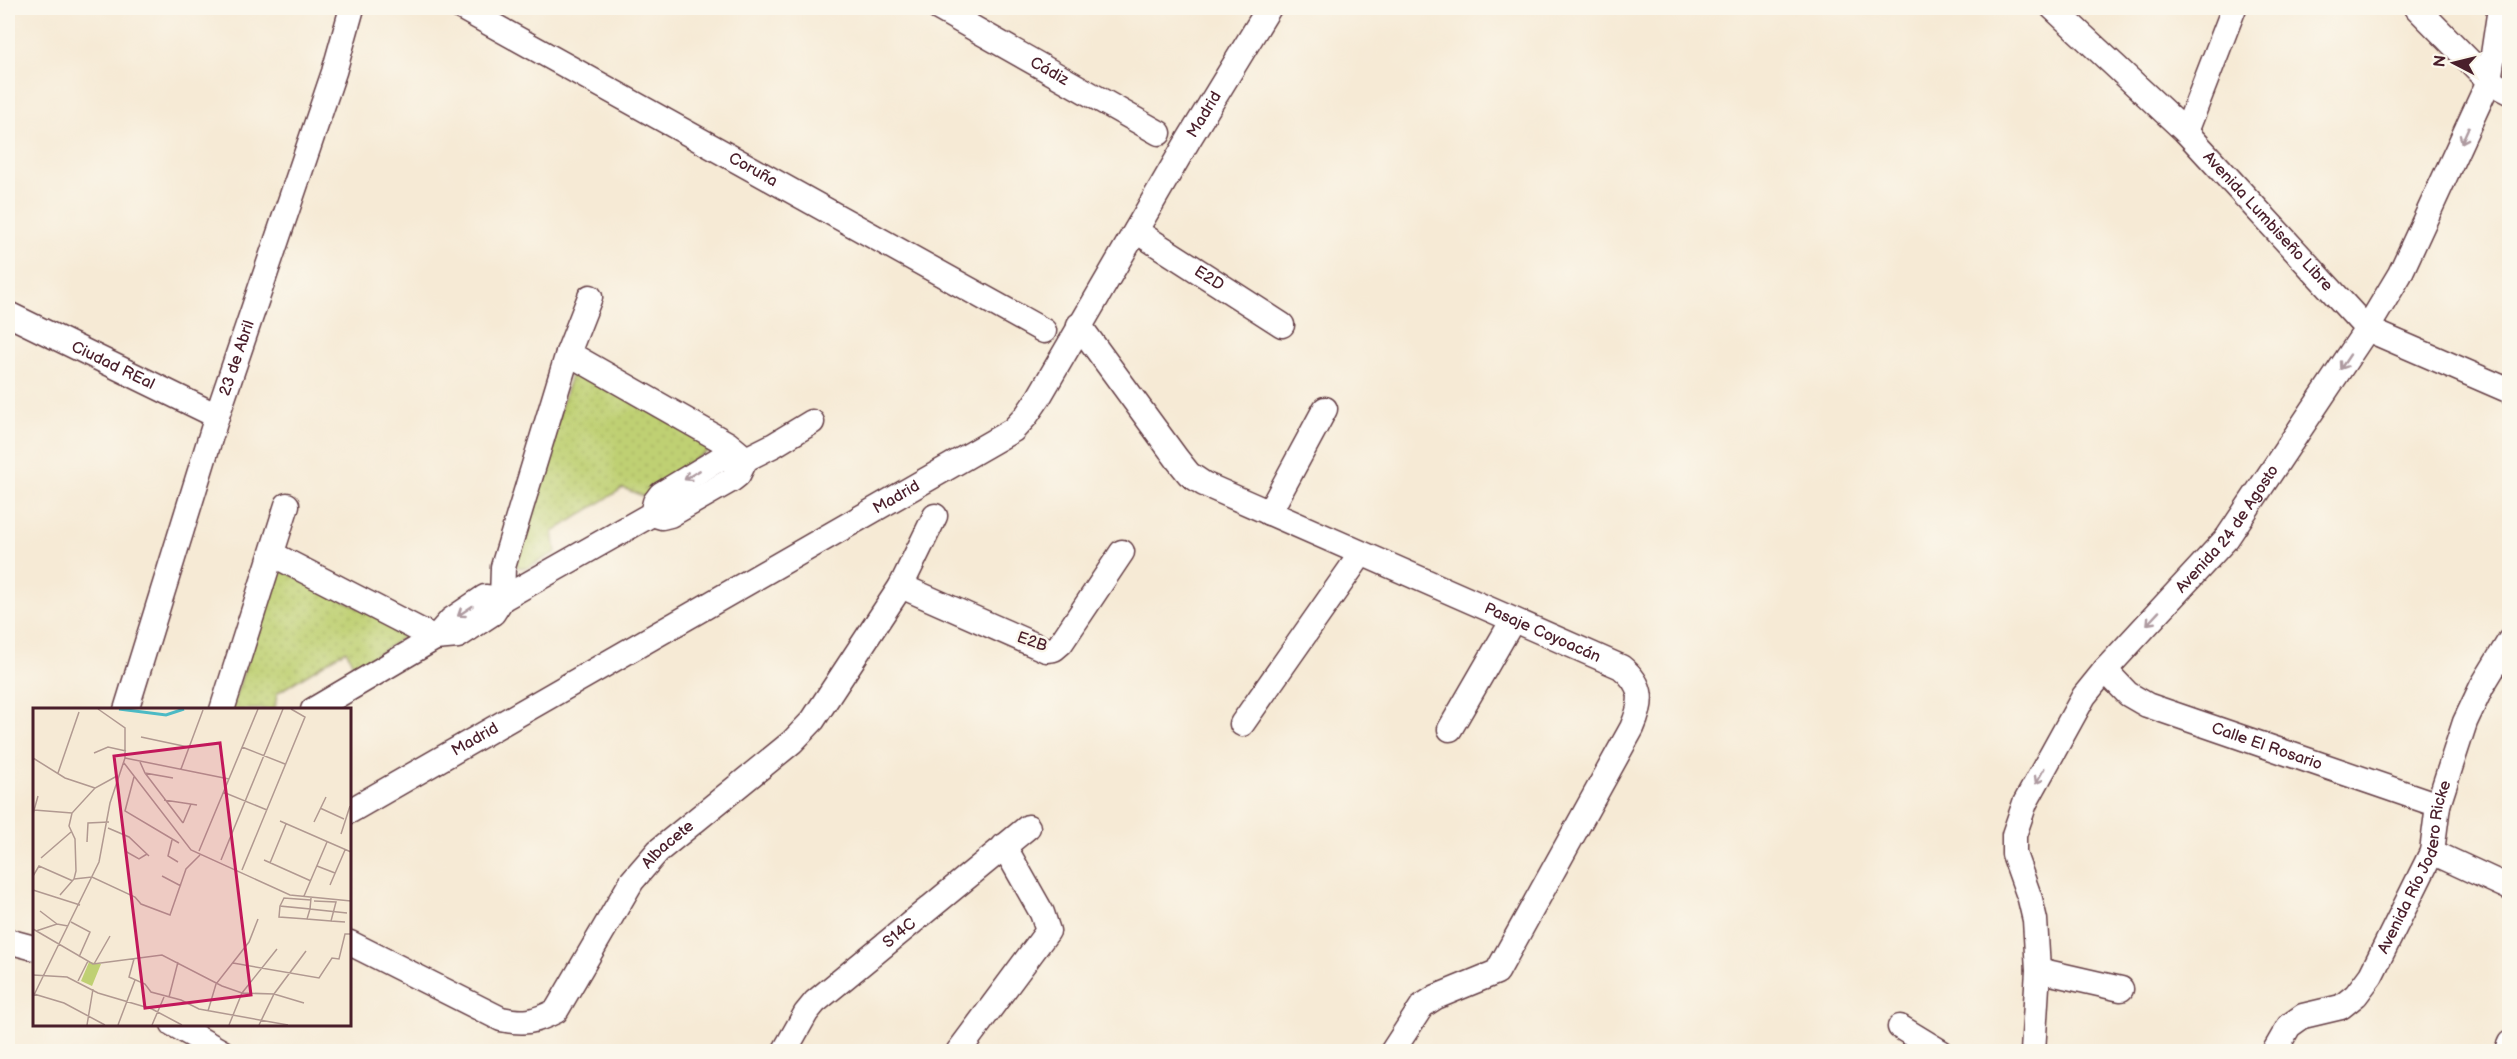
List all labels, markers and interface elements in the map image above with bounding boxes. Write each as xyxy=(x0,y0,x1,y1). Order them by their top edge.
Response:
north arrow xyxy=(2424,33,2484,93)
street label: Cádiz xyxy=(1027,53,1072,90)
text: N xyxy=(2430,54,2451,68)
street label: Madrid xyxy=(1183,88,1225,141)
one-way arrow xyxy=(2459,125,2471,143)
street label: Avenida Lumbiseño Libre xyxy=(2199,147,2337,295)
street label: Coruña xyxy=(725,148,781,191)
street label: E2D xyxy=(1191,262,1228,295)
street label: 23 de Abril xyxy=(215,318,258,398)
street label: Ciudad REal xyxy=(68,337,158,394)
one-way arrow xyxy=(2338,353,2350,370)
street label: Avenida 24 de Agosto xyxy=(2172,461,2283,597)
one-way arrow xyxy=(684,469,701,481)
street label: Madrid xyxy=(869,476,923,518)
street label: Pasaje Coyoacán xyxy=(1482,599,1604,666)
one-way arrow xyxy=(457,605,474,617)
one-way arrow xyxy=(2146,611,2160,626)
street label: E2B xyxy=(1014,628,1050,656)
inset map xyxy=(33,708,351,1026)
street label: Madrid xyxy=(448,718,502,760)
street label: Calle El Rosario xyxy=(2209,718,2325,774)
one-way arrow xyxy=(2033,767,2045,784)
street label: Avenida Río Jodero Ricke xyxy=(2374,778,2455,957)
street label: Albacete xyxy=(638,816,698,872)
street label: S14C xyxy=(879,914,920,952)

